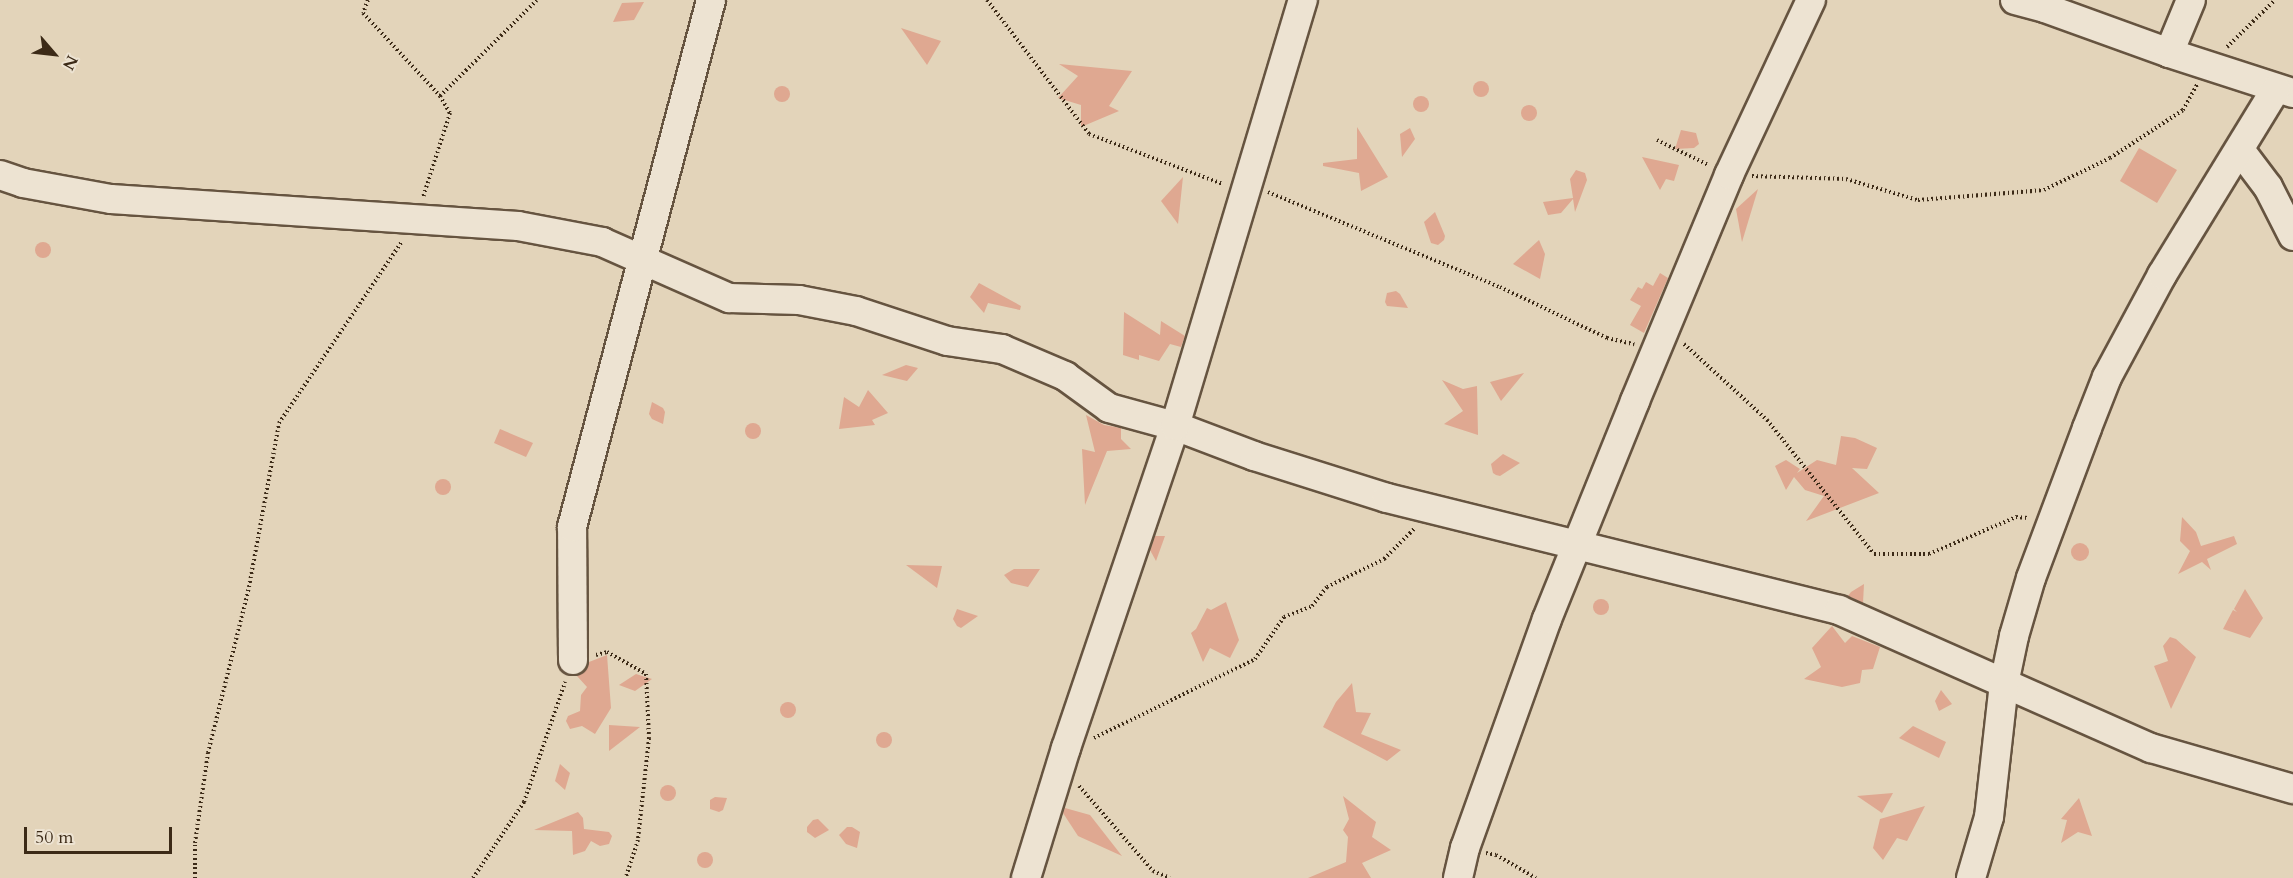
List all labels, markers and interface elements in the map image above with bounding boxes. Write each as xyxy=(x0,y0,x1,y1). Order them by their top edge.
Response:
north arrow xyxy=(24,24,84,84)
text: N xyxy=(57,51,83,74)
scale bar xyxy=(27,815,176,853)
text: 50 m xyxy=(35,825,74,850)

